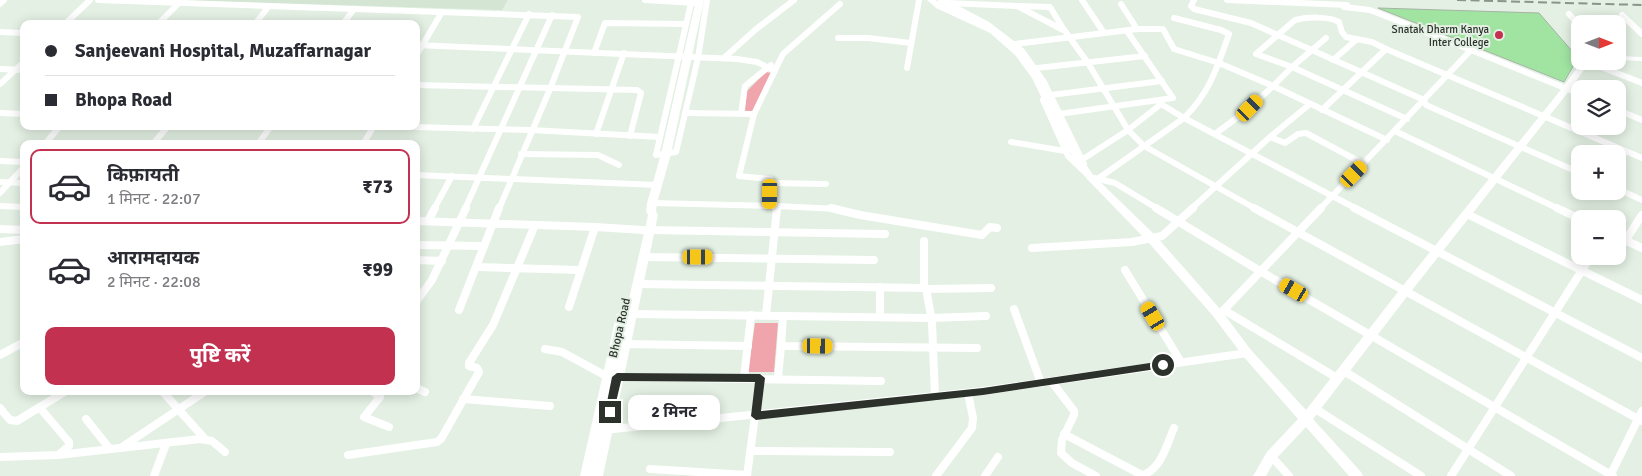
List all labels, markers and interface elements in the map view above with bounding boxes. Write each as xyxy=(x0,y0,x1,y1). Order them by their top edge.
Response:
north arrow xyxy=(1571,15,1626,70)
map controls xyxy=(1571,15,1626,265)
place label: Snatak Dharm Kanya Inter College xyxy=(1392,23,1489,49)
marker: Snatak Dharm Kanya Inter College xyxy=(1493,29,1505,41)
text: Sanjeevani Hospital, Muzaffarnagar xyxy=(75,39,371,63)
button: layers xyxy=(1571,80,1626,135)
text: Bhopa Road xyxy=(75,88,172,112)
car xyxy=(1234,92,1265,124)
button: + xyxy=(1571,145,1626,200)
car xyxy=(1338,158,1369,190)
text: किफ़ायती xyxy=(107,163,179,187)
icon: car xyxy=(47,164,92,209)
text: ₹73 xyxy=(362,175,393,199)
car xyxy=(762,179,777,209)
text: 1 मिनट · 22:07 xyxy=(107,189,201,209)
button: − xyxy=(1571,210,1626,265)
text: आरामदायक xyxy=(107,246,199,270)
icon: car xyxy=(47,247,92,292)
car xyxy=(683,250,713,265)
text: ₹99 xyxy=(362,258,393,282)
text: 2 मिनट · 22:08 xyxy=(107,272,201,292)
car xyxy=(1277,276,1310,304)
street label: Bhopa Road xyxy=(606,297,634,359)
car xyxy=(1138,299,1167,333)
button: पुष्टि करें xyxy=(45,327,395,385)
car xyxy=(802,338,833,354)
route start xyxy=(1152,354,1174,376)
callout: 2 मिनट xyxy=(628,394,720,430)
route end xyxy=(599,401,621,423)
text: 2 मिनट xyxy=(651,402,697,422)

